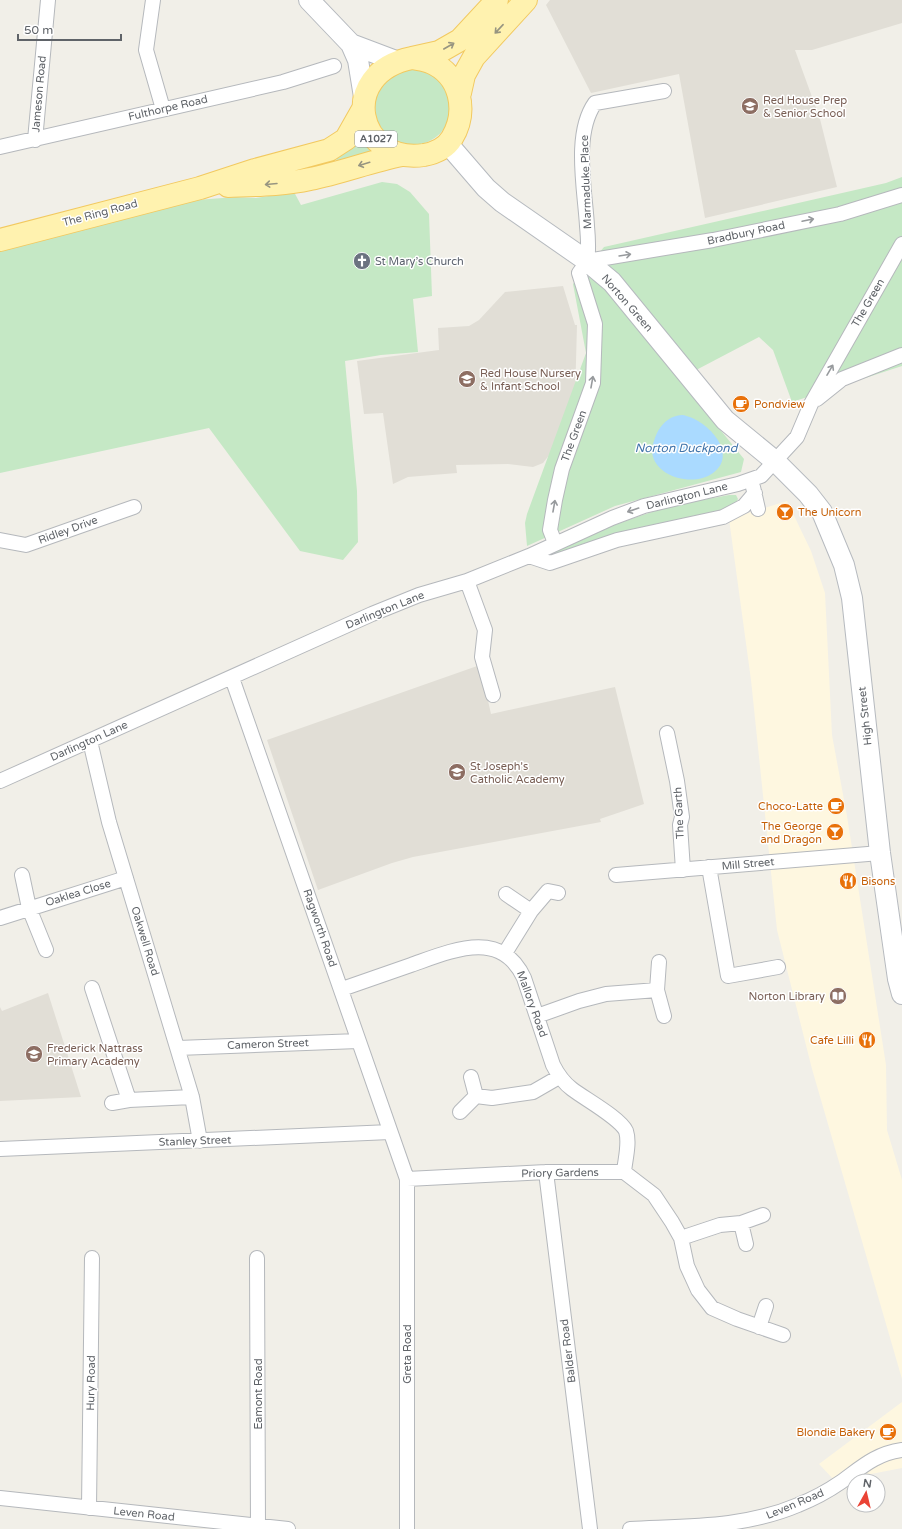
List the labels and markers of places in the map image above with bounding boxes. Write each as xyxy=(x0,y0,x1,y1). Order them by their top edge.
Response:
place label: Red House Prep & Senior School xyxy=(763,94,847,120)
school or university icon: Red House Prep & Senior School xyxy=(740,96,760,116)
church icon: St Mary’s Church xyxy=(352,251,372,271)
place label: St Mary’s Church xyxy=(375,255,464,268)
place label: Red House Nursery & Infant School xyxy=(480,367,581,393)
school or university icon: Red House Nursery & Infant School xyxy=(457,369,477,389)
cafe icon: Pondview xyxy=(731,394,751,414)
place label: Pondview xyxy=(754,398,805,411)
bar icon: The Unicorn xyxy=(775,502,795,522)
place label: The Unicorn xyxy=(798,506,861,519)
place label: St Joseph's Catholic Academy xyxy=(470,760,565,786)
school or university icon: St Joseph's Catholic Academy xyxy=(447,762,467,782)
cafe icon: Choco-Latte xyxy=(826,796,846,816)
place label: Choco-Latte xyxy=(758,800,823,813)
place label: The George and Dragon xyxy=(760,820,822,846)
bar icon: The George and Dragon xyxy=(825,822,845,842)
restaurant icon: Bisons xyxy=(838,871,858,891)
place label: Bisons xyxy=(861,875,895,888)
library icon: Norton Library xyxy=(828,986,848,1006)
place label: Norton Library xyxy=(749,990,825,1003)
restaurant icon: Cafe Lilli xyxy=(857,1030,877,1050)
place label: Cafe Lilli xyxy=(810,1034,854,1047)
place label: Frederick Nattrass Primary Academy xyxy=(47,1042,143,1068)
school or university icon: Frederick Nattrass Primary Academy xyxy=(24,1044,44,1064)
cafe icon: Blondie Bakery xyxy=(878,1422,898,1442)
place label: Blondie Bakery xyxy=(797,1426,875,1439)

